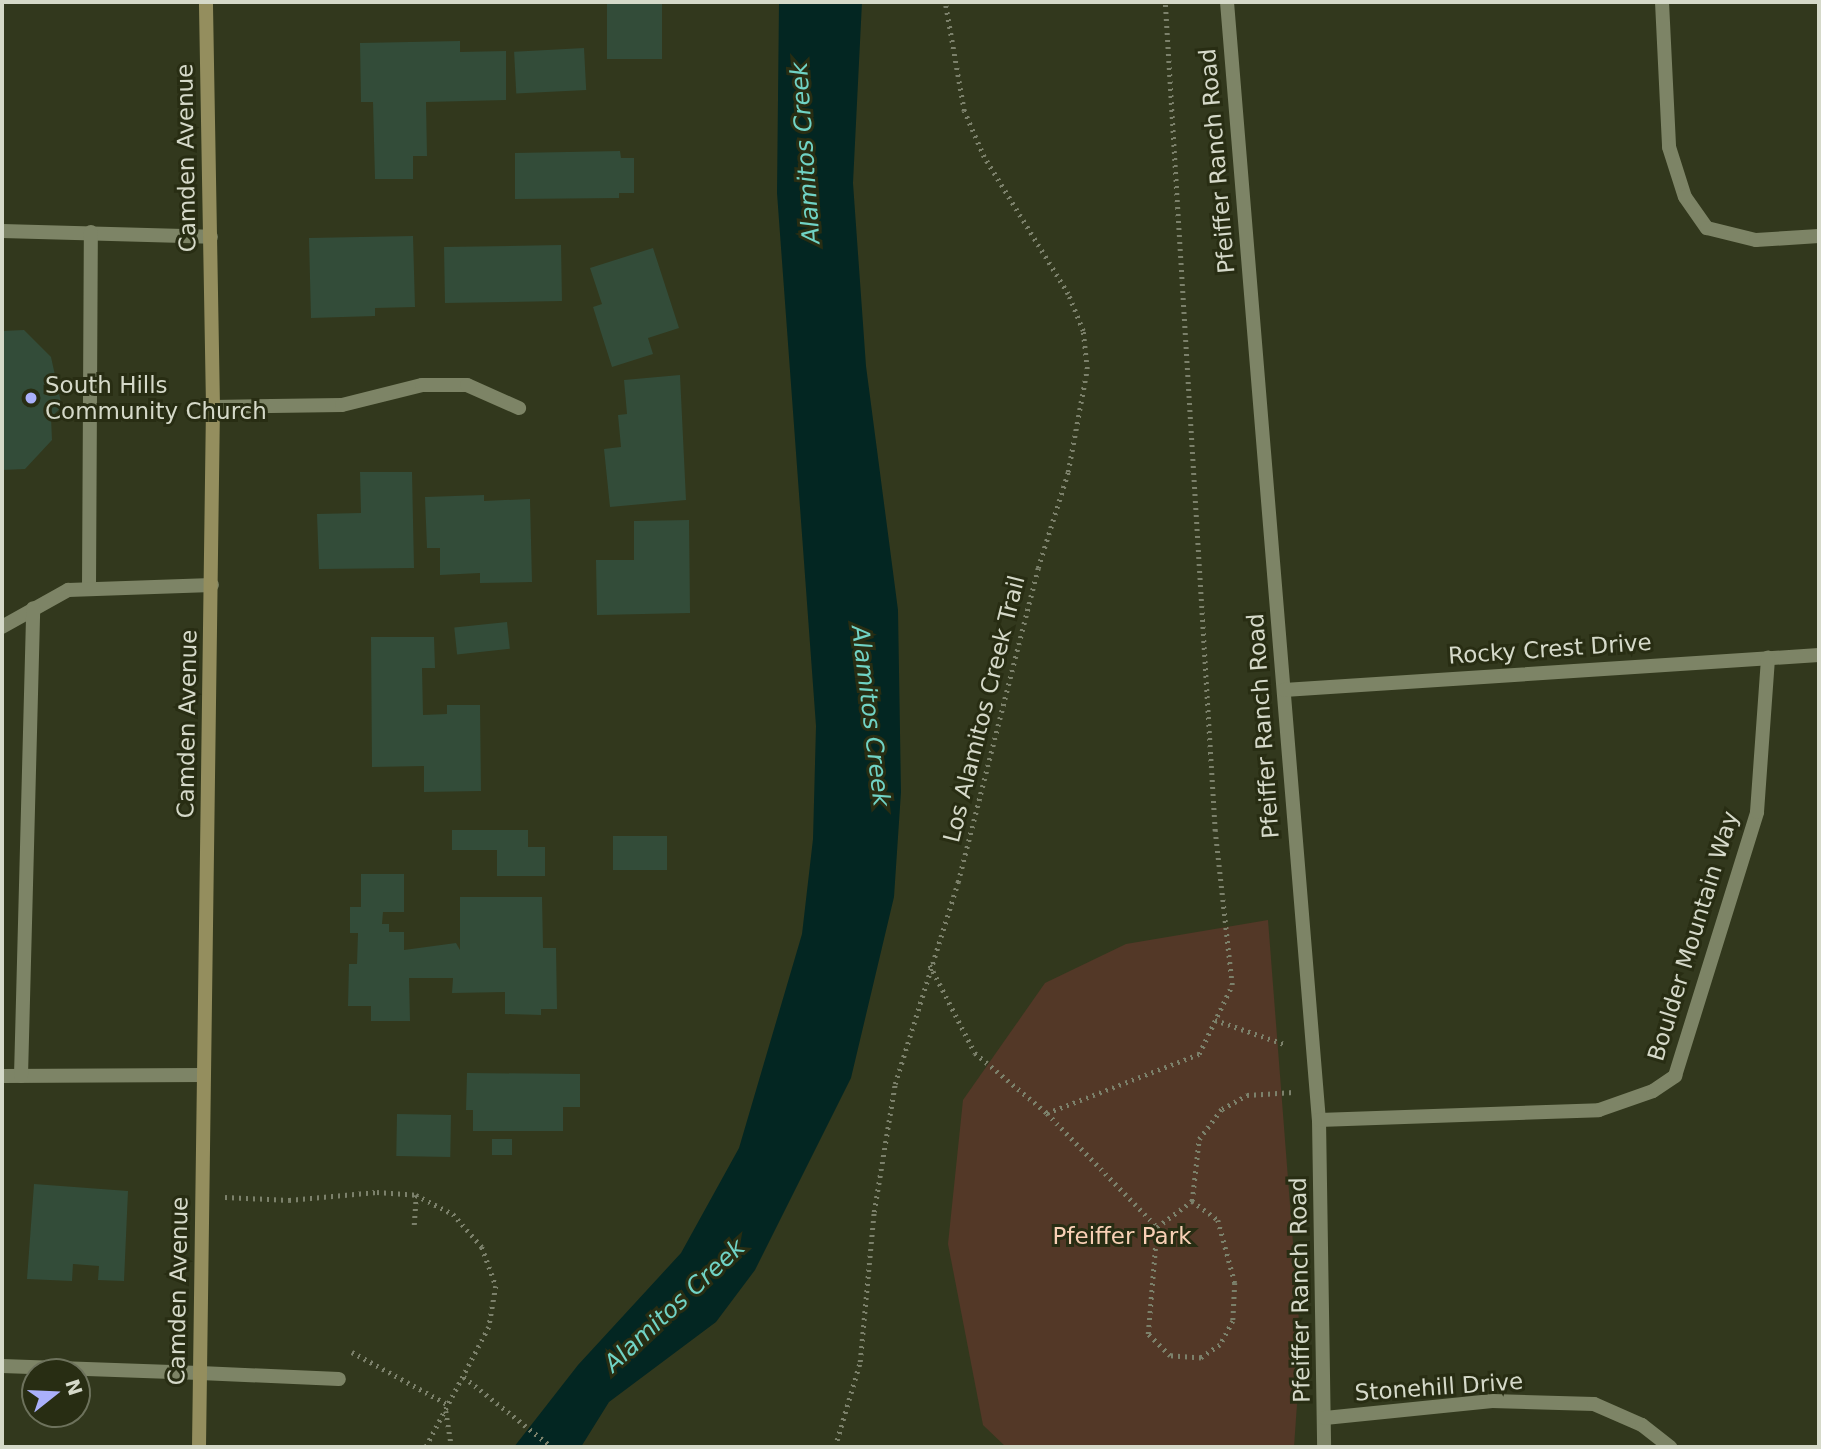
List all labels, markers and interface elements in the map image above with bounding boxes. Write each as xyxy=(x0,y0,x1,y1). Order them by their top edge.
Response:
street label: Pfeiffer Ranch Road xyxy=(1193,47,1241,275)
water label: Alamitos Creek xyxy=(785,61,827,245)
street label: Camden Avenue xyxy=(171,63,201,253)
place label: South Hills Community Church xyxy=(45,371,267,425)
marker: South Hills Community Church xyxy=(23,390,39,406)
street label: Los Alamitos Creek Trail xyxy=(937,573,1031,845)
street label: Pfeiffer Ranch Road xyxy=(1241,612,1285,840)
water label: Alamitos Creek xyxy=(845,624,895,808)
street label: Rocky Crest Drive xyxy=(1447,628,1653,670)
street label: Camden Avenue xyxy=(172,629,202,819)
street label: Boulder Mountain Way xyxy=(1642,808,1744,1064)
street label: Pfeiffer Ranch Road xyxy=(1284,1177,1316,1403)
street label: Camden Avenue xyxy=(163,1196,193,1386)
park label: Pfeiffer Park xyxy=(1053,1222,1191,1250)
water label: Alamitos Creek xyxy=(599,1233,751,1379)
north arrow xyxy=(21,1358,91,1428)
street label: Stonehill Drive xyxy=(1354,1367,1524,1407)
text: N xyxy=(61,1376,87,1398)

